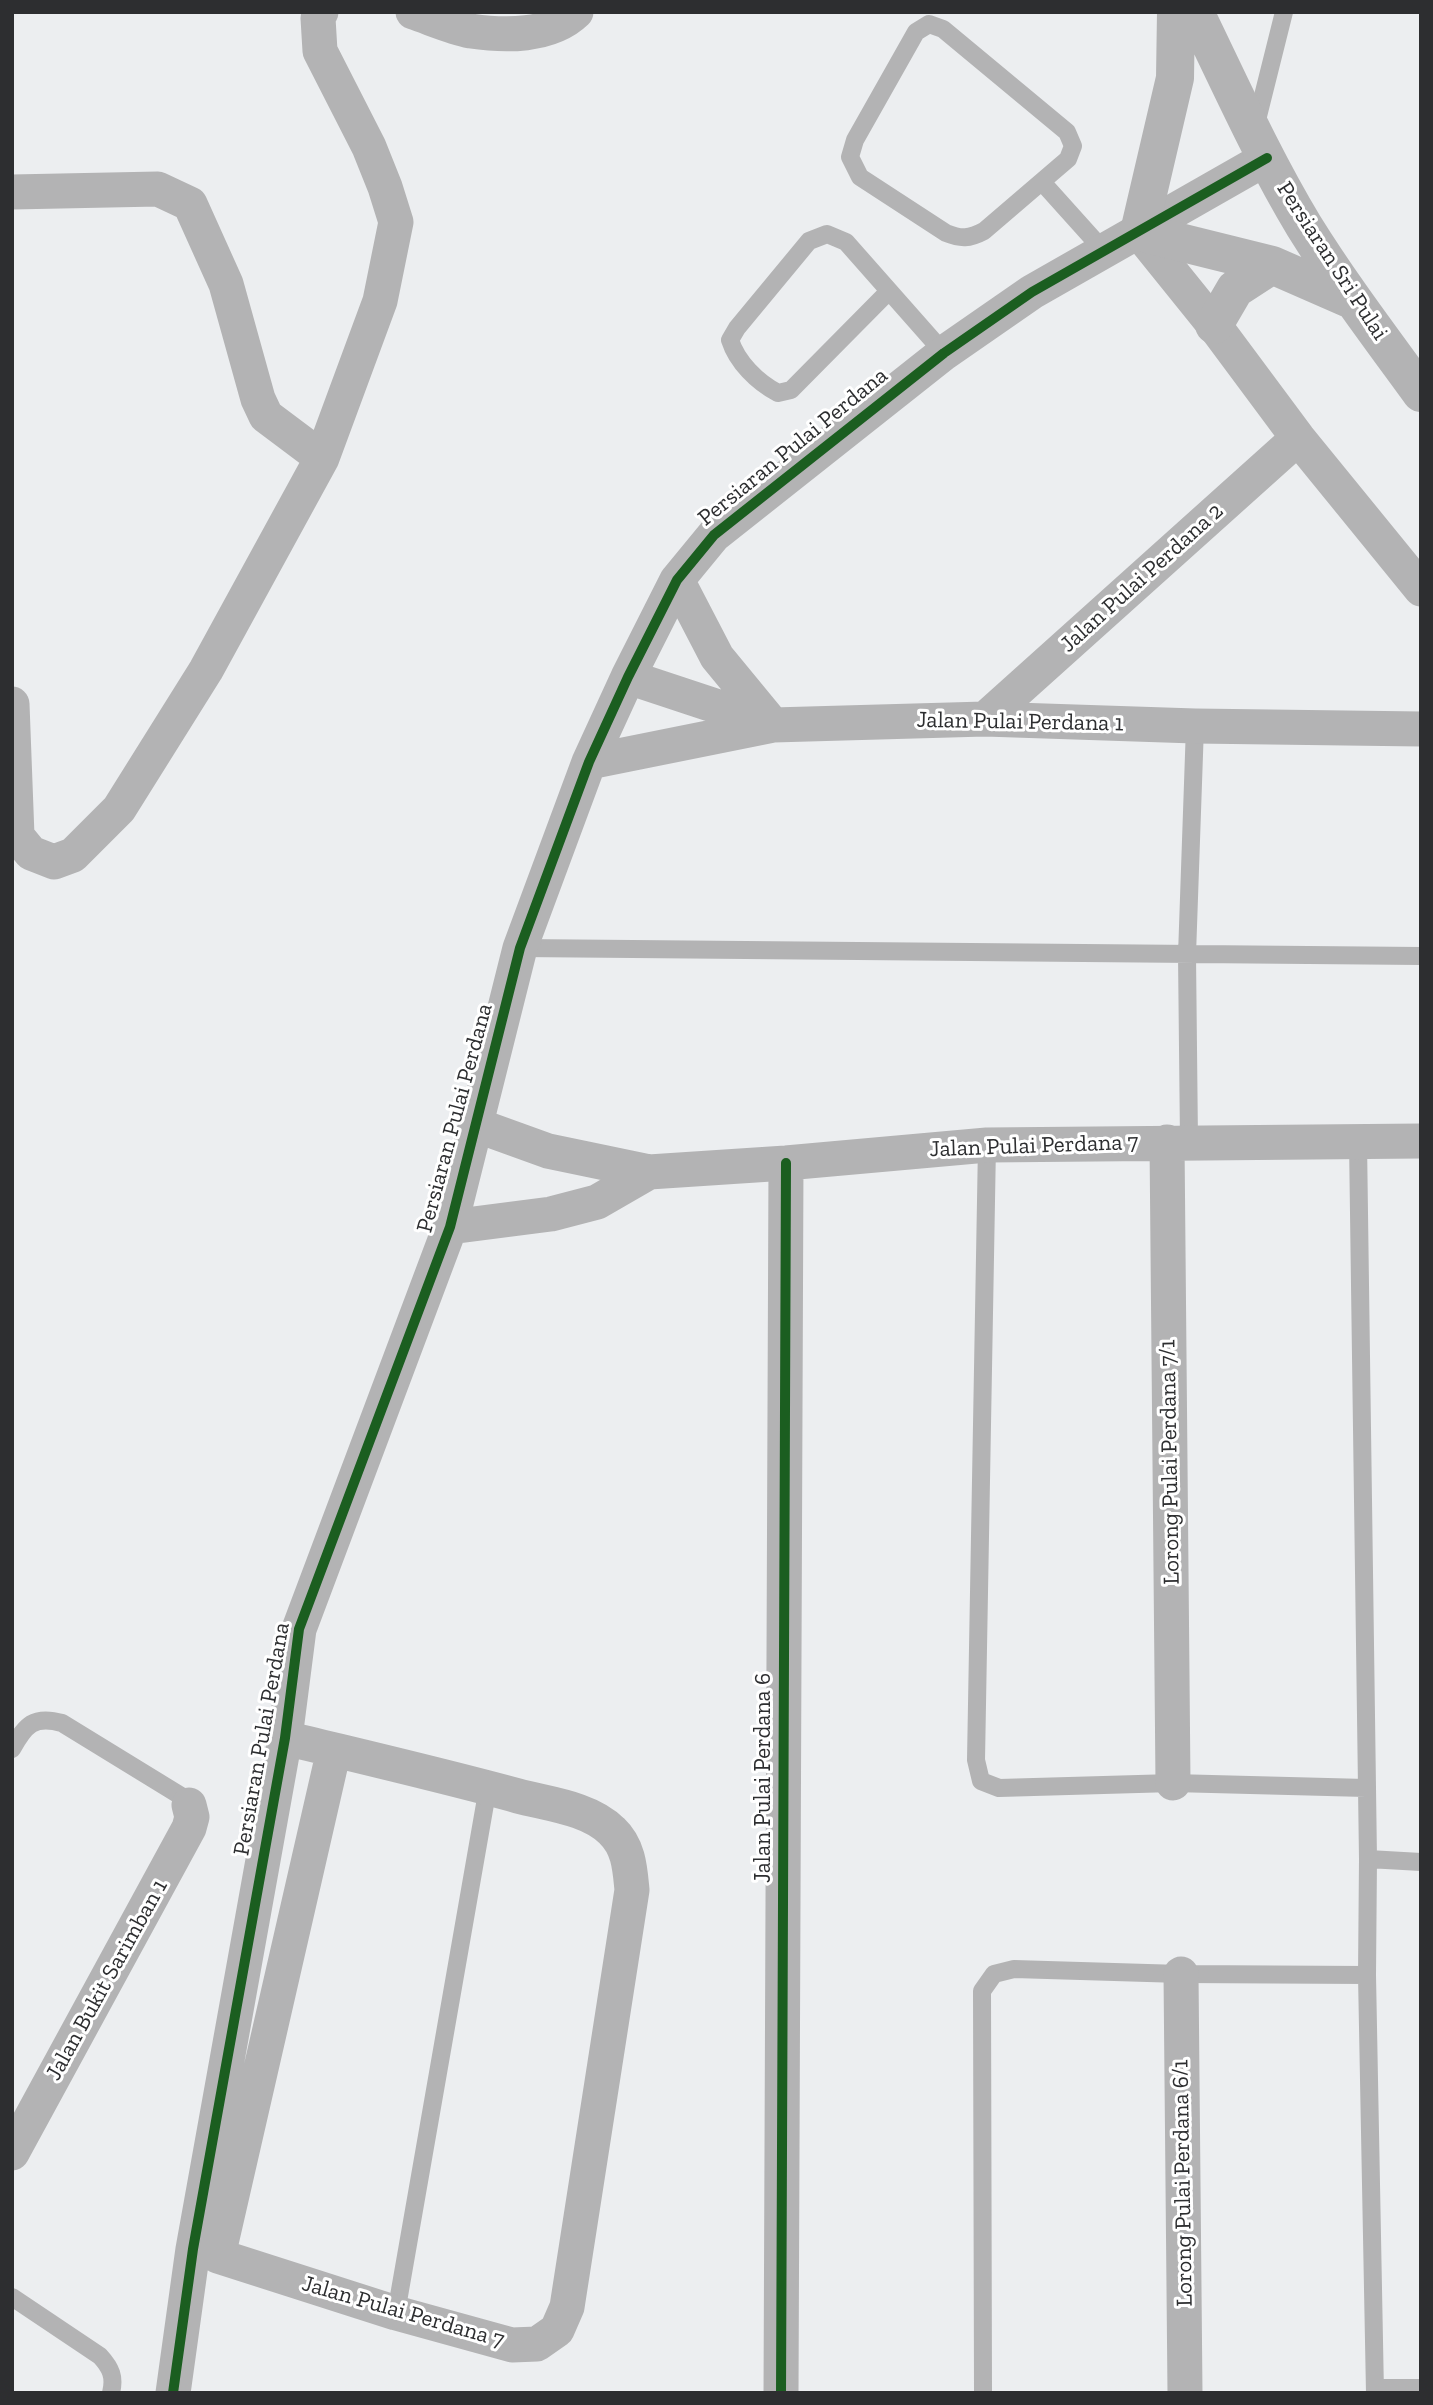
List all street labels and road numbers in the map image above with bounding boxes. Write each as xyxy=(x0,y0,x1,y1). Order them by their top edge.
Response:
street label: Persiaran Sri Pulai xyxy=(1271,177,1393,345)
street label: Persiaran Pulai Perdana xyxy=(693,362,893,532)
street label: Jalan Pulai Perdana 2 xyxy=(1055,498,1229,658)
street label: Jalan Pulai Perdana 1 xyxy=(916,706,1124,738)
street label: Persiaran Pulai Perdana xyxy=(411,1000,499,1236)
street label: Jalan Pulai Perdana 7 xyxy=(929,1129,1139,1163)
street label: Lorong Pulai Perdana 7/1 xyxy=(1154,1339,1186,1585)
street label: Persiaran Pulai Perdana xyxy=(228,1620,296,1858)
street label: Jalan Pulai Perdana 6 xyxy=(749,1673,777,1883)
street label: Jalan Bukit Sarimban 1 xyxy=(40,1875,174,2085)
street label: Lorong Pulai Perdana 6/1 xyxy=(1167,2059,1199,2307)
street label: Jalan Pulai Perdana 7 xyxy=(299,2270,507,2354)

